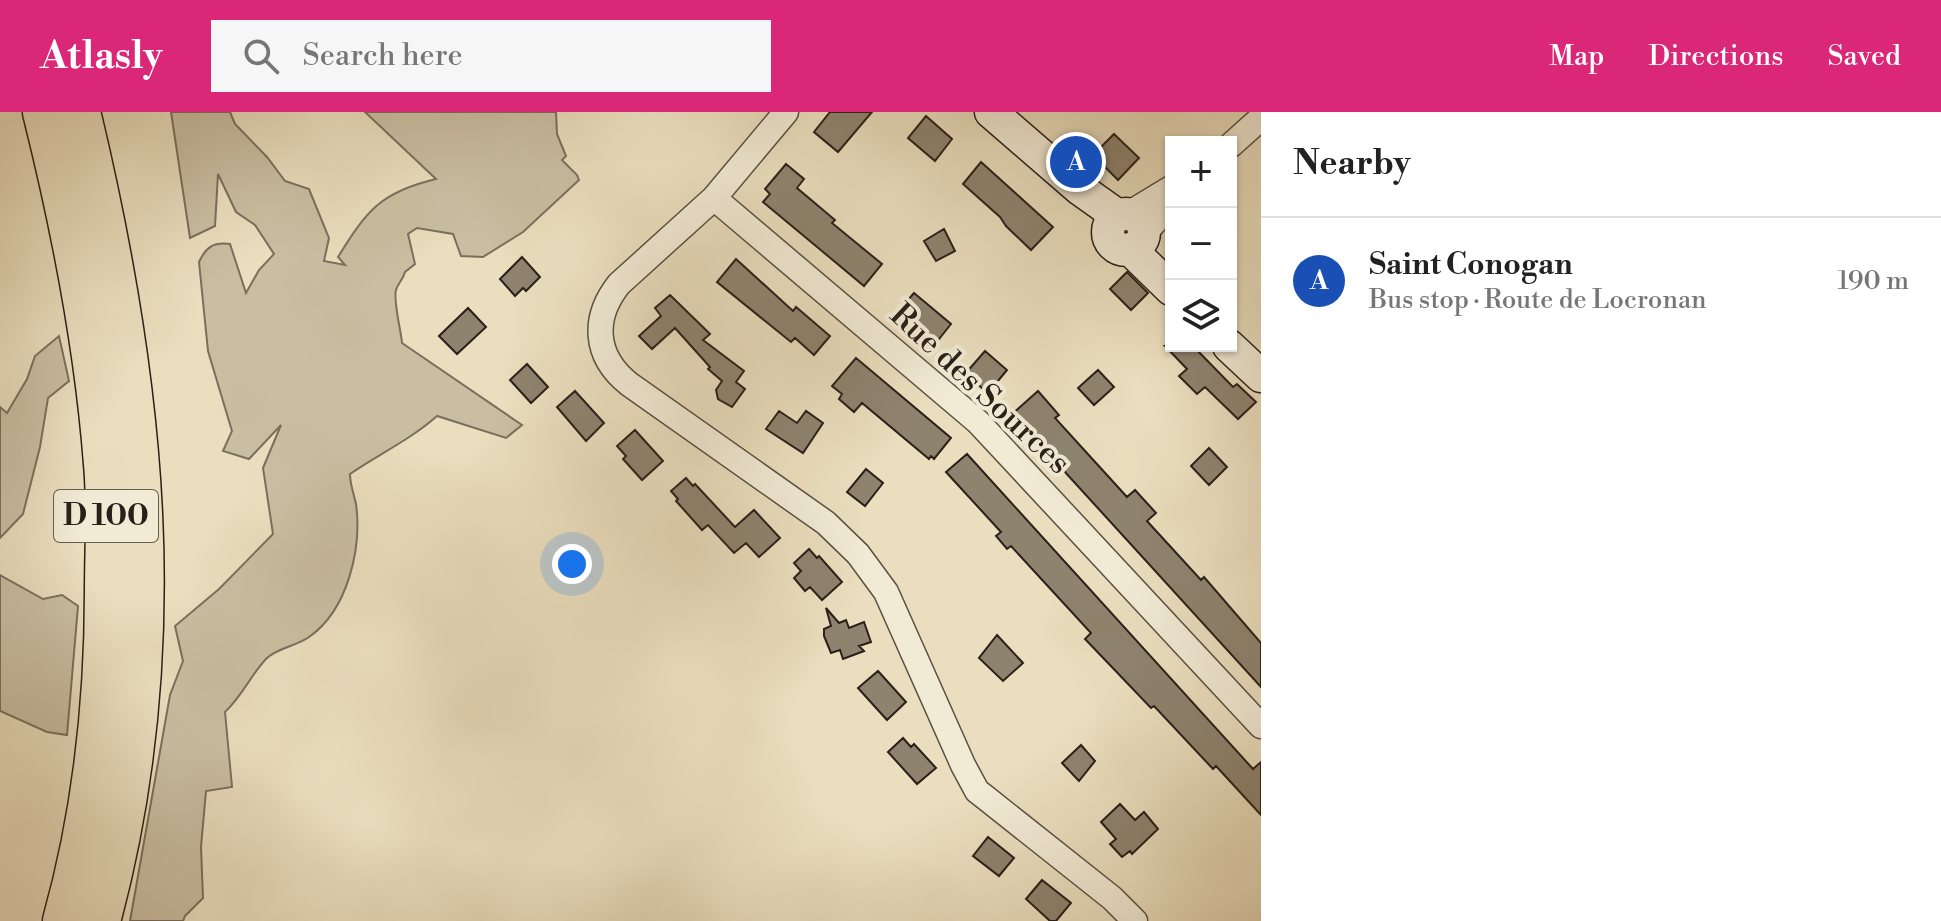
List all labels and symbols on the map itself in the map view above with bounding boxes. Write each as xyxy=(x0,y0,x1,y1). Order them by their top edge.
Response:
pin: A xyxy=(1050,132,1102,192)
street label: Rue des Sources xyxy=(881,295,1079,483)
road number: D 100 xyxy=(54,490,158,542)
your location xyxy=(552,544,592,584)

